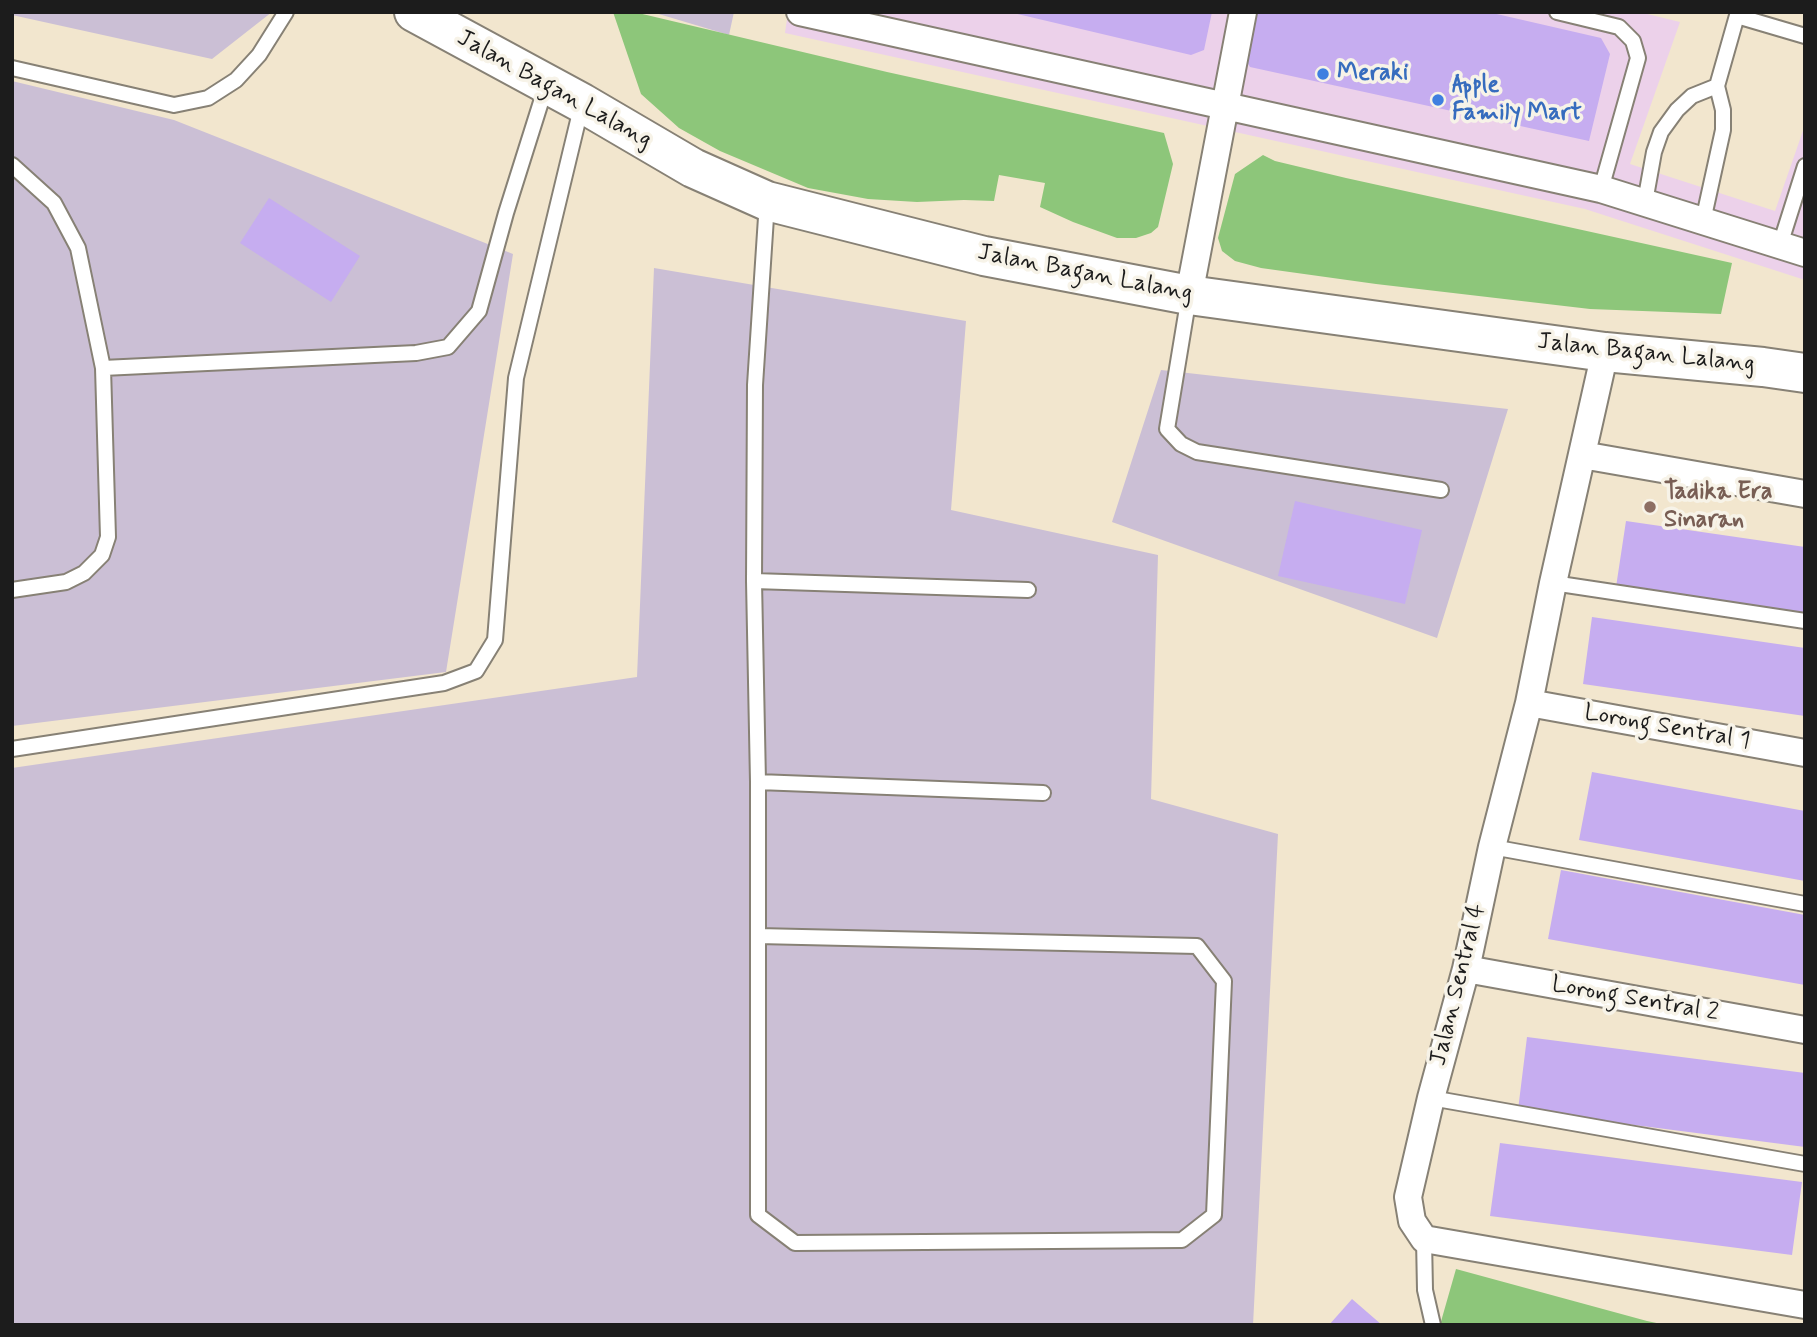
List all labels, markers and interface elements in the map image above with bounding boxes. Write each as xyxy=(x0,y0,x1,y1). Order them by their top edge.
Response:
street label: Jalan Bagan Lalang xyxy=(451,24,657,156)
place label: Meraki xyxy=(1337,60,1408,88)
marker: Meraki xyxy=(1315,66,1331,82)
place label: Apple Family Mart xyxy=(1452,72,1582,128)
marker: Apple Family Mart xyxy=(1430,92,1446,108)
street label: Jalan Bagan Lalang xyxy=(975,239,1195,309)
street label: Jalan Bagan Lalang xyxy=(1536,328,1756,380)
place label: Tadika Era Sinaran xyxy=(1664,479,1772,535)
marker: Tadika Era Sinaran xyxy=(1642,499,1658,515)
street label: Lorong Sentral 1 xyxy=(1582,699,1752,757)
street label: Jalan Sentral 4 xyxy=(1425,901,1493,1069)
street label: Lorong Sentral 2 xyxy=(1549,971,1721,1029)

